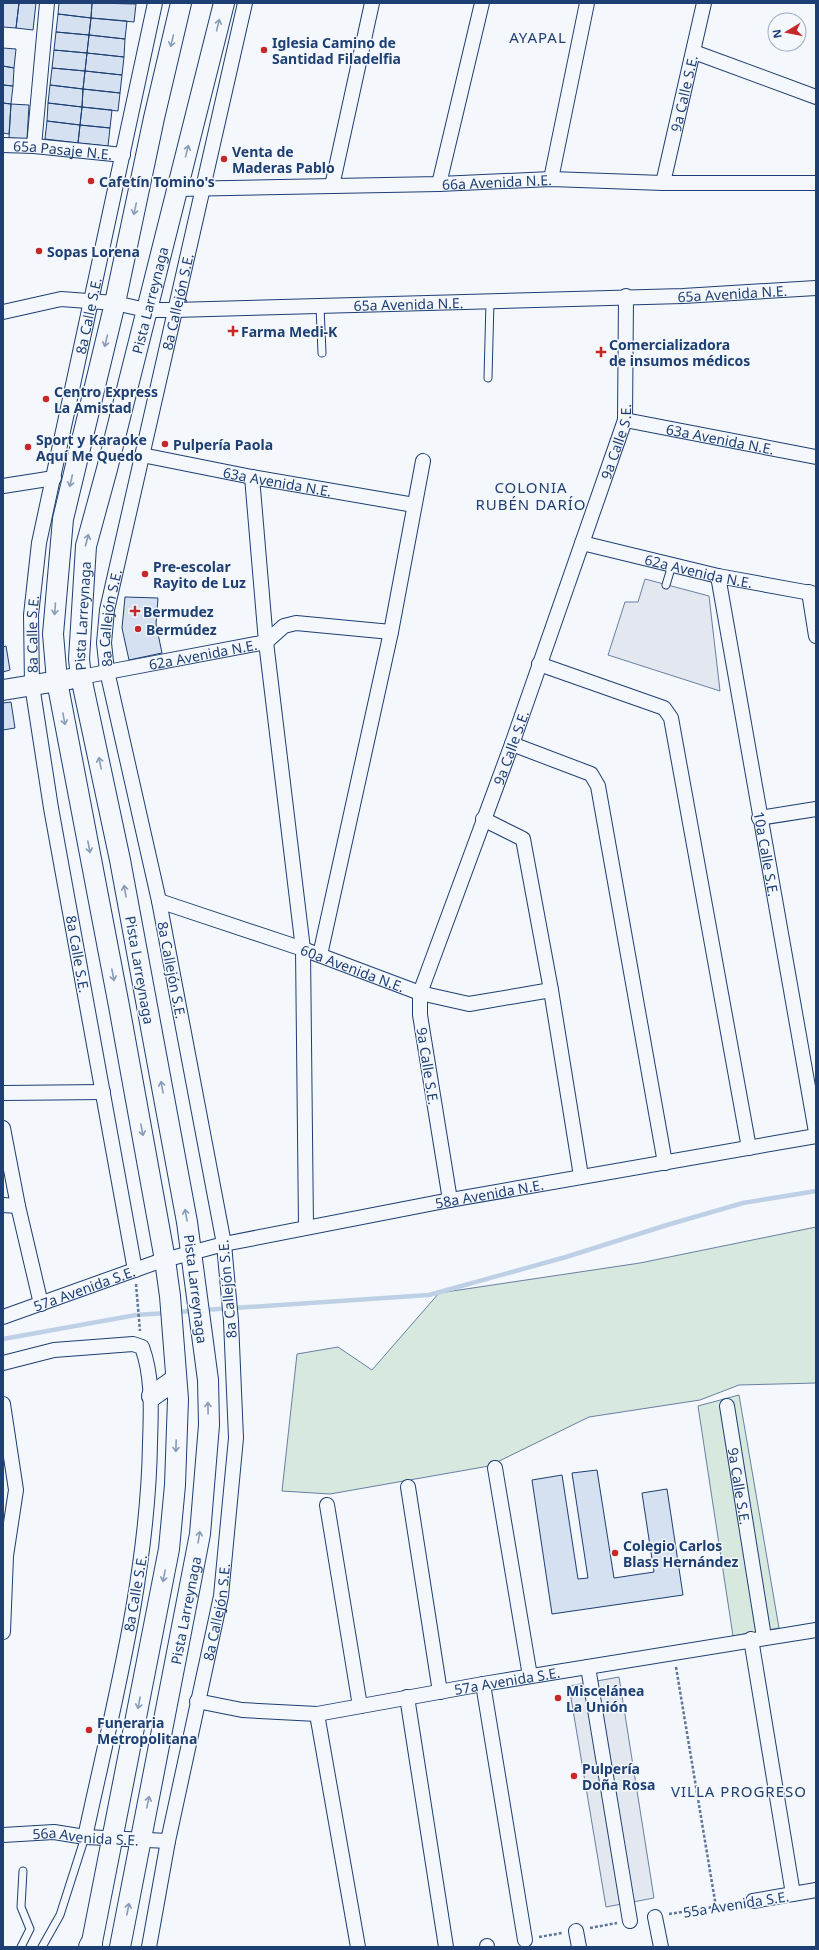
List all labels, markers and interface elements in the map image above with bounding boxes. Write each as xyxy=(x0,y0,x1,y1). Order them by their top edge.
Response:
north arrow xyxy=(767,12,807,52)
one-way arrow xyxy=(215,19,223,32)
district label: AYAPAL xyxy=(509,27,567,47)
text: N xyxy=(768,28,785,40)
place label: Iglesia Camino de Santidad Filadelfia xyxy=(272,33,401,68)
one-way arrow xyxy=(168,34,176,47)
marker: Iglesia Camino de Santidad Filadelfia xyxy=(259,45,269,55)
street label: 9a Calle S.E. xyxy=(666,53,701,133)
street label: 65a Pasaje N.E. xyxy=(13,136,113,163)
place label: Venta de Maderas Pablo xyxy=(232,142,335,177)
one-way arrow xyxy=(184,145,192,158)
marker: Venta de Maderas Pablo xyxy=(219,154,229,164)
street label: 66a Avenida N.E. xyxy=(442,169,552,193)
place label: Cafetín Tomino's xyxy=(99,172,215,191)
marker: Cafetín Tomino's xyxy=(86,176,96,186)
one-way arrow xyxy=(130,202,138,215)
place label: Sopas Lorena xyxy=(47,242,140,261)
street label: Pista Larreynaga xyxy=(127,245,172,356)
marker: Sopas Lorena xyxy=(34,246,44,256)
street label: 8a Callejón S.E. xyxy=(157,251,197,352)
street label: 8a Calle S.E. xyxy=(70,276,105,356)
street label: 65a Avenida N.E. xyxy=(677,280,788,306)
street label: 65a Avenida N.E. xyxy=(353,293,464,315)
place label: Farma Medi-K xyxy=(241,322,338,341)
marker: Farma Medi-K xyxy=(228,326,238,336)
one-way arrow xyxy=(101,334,109,347)
place label: Comercializadora de insumos médicos xyxy=(609,335,750,370)
marker: Comercializadora de insumos médicos xyxy=(596,347,606,357)
place label: Centro Express La Amistad xyxy=(54,382,158,417)
marker: Centro Express La Amistad xyxy=(41,394,51,404)
street label: 9a Calle S.E. xyxy=(596,404,635,482)
street label: 63a Avenida N.E. xyxy=(664,419,776,458)
place label: Sport y Karaoke Aquí Me Quedo xyxy=(36,430,147,465)
place label: Pulpería Paola xyxy=(173,435,273,454)
marker: Pulpería Paola xyxy=(160,439,170,449)
marker: Sport y Karaoke Aquí Me Quedo xyxy=(23,442,33,452)
street label: 63a Avenida N.E. xyxy=(222,462,333,500)
one-way arrow xyxy=(67,474,75,487)
district label: COLONIA RUBÉN DARÍO xyxy=(475,477,587,514)
one-way arrow xyxy=(84,534,91,547)
street label: 62a Avenida N.E. xyxy=(643,549,754,592)
place label: Pre-escolar Rayito de Luz xyxy=(153,557,246,592)
street label: Pista Larreynaga xyxy=(70,561,95,672)
street label: 8a Callejón S.E. xyxy=(94,567,126,668)
marker: Pre-escolar Rayito de Luz xyxy=(140,569,150,579)
street label: 8a Calle S.E. xyxy=(21,594,43,673)
one-way arrow xyxy=(52,602,59,615)
place label: Bermudez xyxy=(143,602,214,621)
marker: Bermudez xyxy=(130,606,140,616)
place label: Bermúdez xyxy=(146,620,217,639)
marker: Bermúdez xyxy=(133,624,143,634)
street label: 62a Avenida N.E. xyxy=(147,634,259,673)
street label: 9a Calle S.E. xyxy=(488,708,533,788)
one-way arrow xyxy=(61,712,69,725)
one-way arrow xyxy=(95,757,103,770)
street label: 10a Calle S.E. xyxy=(750,810,784,898)
one-way arrow xyxy=(85,840,93,853)
one-way arrow xyxy=(121,884,129,897)
street label: 8a Calle S.E. xyxy=(62,914,94,994)
street label: Pista Larreynaga xyxy=(121,914,159,1026)
street label: 8a Callejón S.E. xyxy=(153,920,191,1020)
street label: 60a Avenida N.E. xyxy=(298,939,408,996)
one-way arrow xyxy=(110,968,118,981)
street label: 9a Calle S.E. xyxy=(413,1026,443,1106)
one-way arrow xyxy=(158,1081,166,1094)
one-way arrow xyxy=(139,1123,147,1136)
street label: 58a Avenida N.E. xyxy=(433,1174,545,1212)
one-way arrow xyxy=(182,1209,190,1222)
street label: Pista Larreynaga xyxy=(180,1233,212,1345)
street label: 8a Callejón S.E. xyxy=(213,1239,241,1339)
street label: 57a Avenida S.E. xyxy=(30,1261,138,1315)
one-way arrow xyxy=(205,1402,212,1415)
one-way arrow xyxy=(172,1439,180,1452)
street label: 9a Calle S.E. xyxy=(724,1446,755,1526)
one-way arrow xyxy=(195,1531,203,1544)
place label: Colegio Carlos Blass Hernández xyxy=(623,1536,739,1571)
marker: Colegio Carlos Blass Hernández xyxy=(610,1548,620,1558)
street label: 8a Calle S.E. xyxy=(119,1553,151,1633)
street label: Pista Larreynaga xyxy=(165,1555,205,1666)
street label: 8a Callejón S.E. xyxy=(198,1562,234,1662)
one-way arrow xyxy=(159,1569,167,1582)
street label: 57a Avenida S.E. xyxy=(453,1662,561,1699)
place label: Miscelánea La Unión xyxy=(566,1681,644,1716)
marker: Miscelánea La Unión xyxy=(553,1693,563,1703)
one-way arrow xyxy=(134,1696,142,1709)
place label: Funeraria Metropolitana xyxy=(97,1713,197,1748)
marker: Funeraria Metropolitana xyxy=(84,1725,94,1735)
place label: Pulpería Doña Rosa xyxy=(582,1759,655,1794)
marker: Pulpería Doña Rosa xyxy=(569,1771,579,1781)
district label: VILLA PROGRESO xyxy=(671,1781,807,1801)
one-way arrow xyxy=(145,1796,153,1809)
street label: 56a Avenida S.E. xyxy=(32,1822,139,1849)
street label: 55a Avenida S.E. xyxy=(682,1886,790,1922)
one-way arrow xyxy=(124,1903,132,1916)

